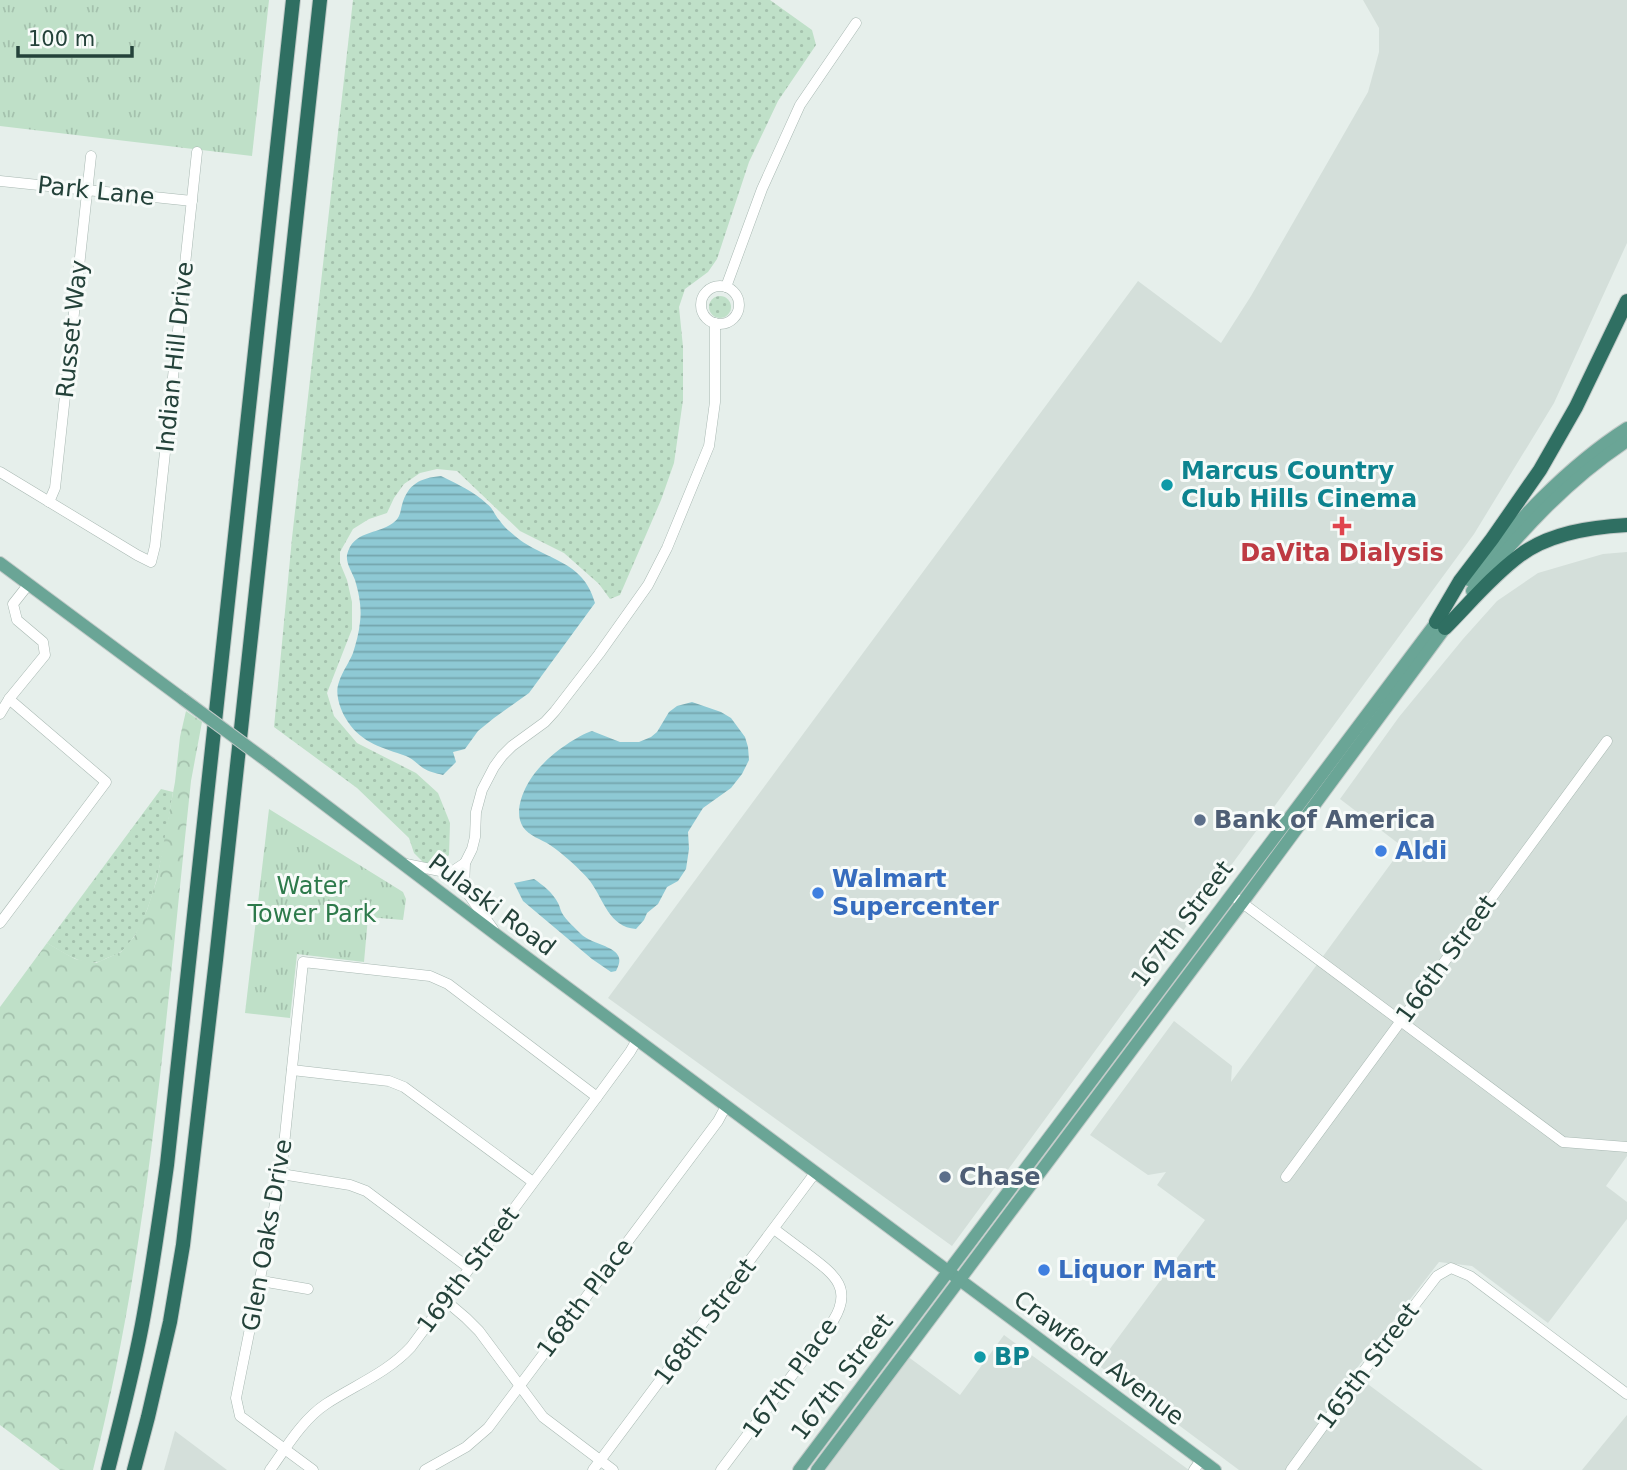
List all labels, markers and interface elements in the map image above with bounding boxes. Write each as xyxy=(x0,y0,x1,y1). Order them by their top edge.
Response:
scale bar xyxy=(18,14,131,58)
text: 100 m xyxy=(28,27,95,51)
street label: Park Lane xyxy=(36,171,156,211)
street label: Russet Way xyxy=(51,259,93,399)
street label: Indian Hill Drive xyxy=(151,260,199,454)
place label: Marcus Country Club Hills Cinema xyxy=(1181,457,1417,513)
marker: Marcus Country Club Hills Cinema xyxy=(1159,477,1175,493)
marker: DaVita Dialysis xyxy=(1332,516,1352,536)
place label: DaVita Dialysis xyxy=(1240,539,1444,567)
place label: Bank of America xyxy=(1214,806,1436,834)
marker: Bank of America xyxy=(1192,812,1208,828)
place label: Aldi xyxy=(1395,837,1447,865)
marker: Aldi xyxy=(1373,843,1389,859)
street label: Pulaski Road xyxy=(423,848,561,962)
street label: 167th Street xyxy=(1125,855,1239,993)
place label: Walmart Supercenter xyxy=(832,865,999,921)
park label: Water Tower Park xyxy=(246,872,377,928)
marker: Walmart Supercenter xyxy=(810,885,826,901)
street label: 166th Street xyxy=(1390,890,1502,1028)
street label: Glen Oaks Drive xyxy=(236,1137,298,1333)
place label: Chase xyxy=(959,1163,1040,1191)
marker: Chase xyxy=(937,1169,953,1185)
street label: 169th Street xyxy=(411,1201,525,1339)
street label: 168th Place xyxy=(531,1233,639,1363)
street label: 168th Street xyxy=(648,1253,762,1391)
place label: Liquor Mart xyxy=(1058,1256,1216,1284)
marker: Liquor Mart xyxy=(1036,1262,1052,1278)
street label: Crawford Avenue xyxy=(1008,1285,1190,1431)
street label: 165th Street xyxy=(1311,1297,1425,1435)
street label: 167th Street xyxy=(785,1308,899,1446)
street label: 167th Place xyxy=(737,1312,843,1444)
place label: BP xyxy=(994,1343,1030,1371)
marker: BP xyxy=(972,1349,988,1365)

